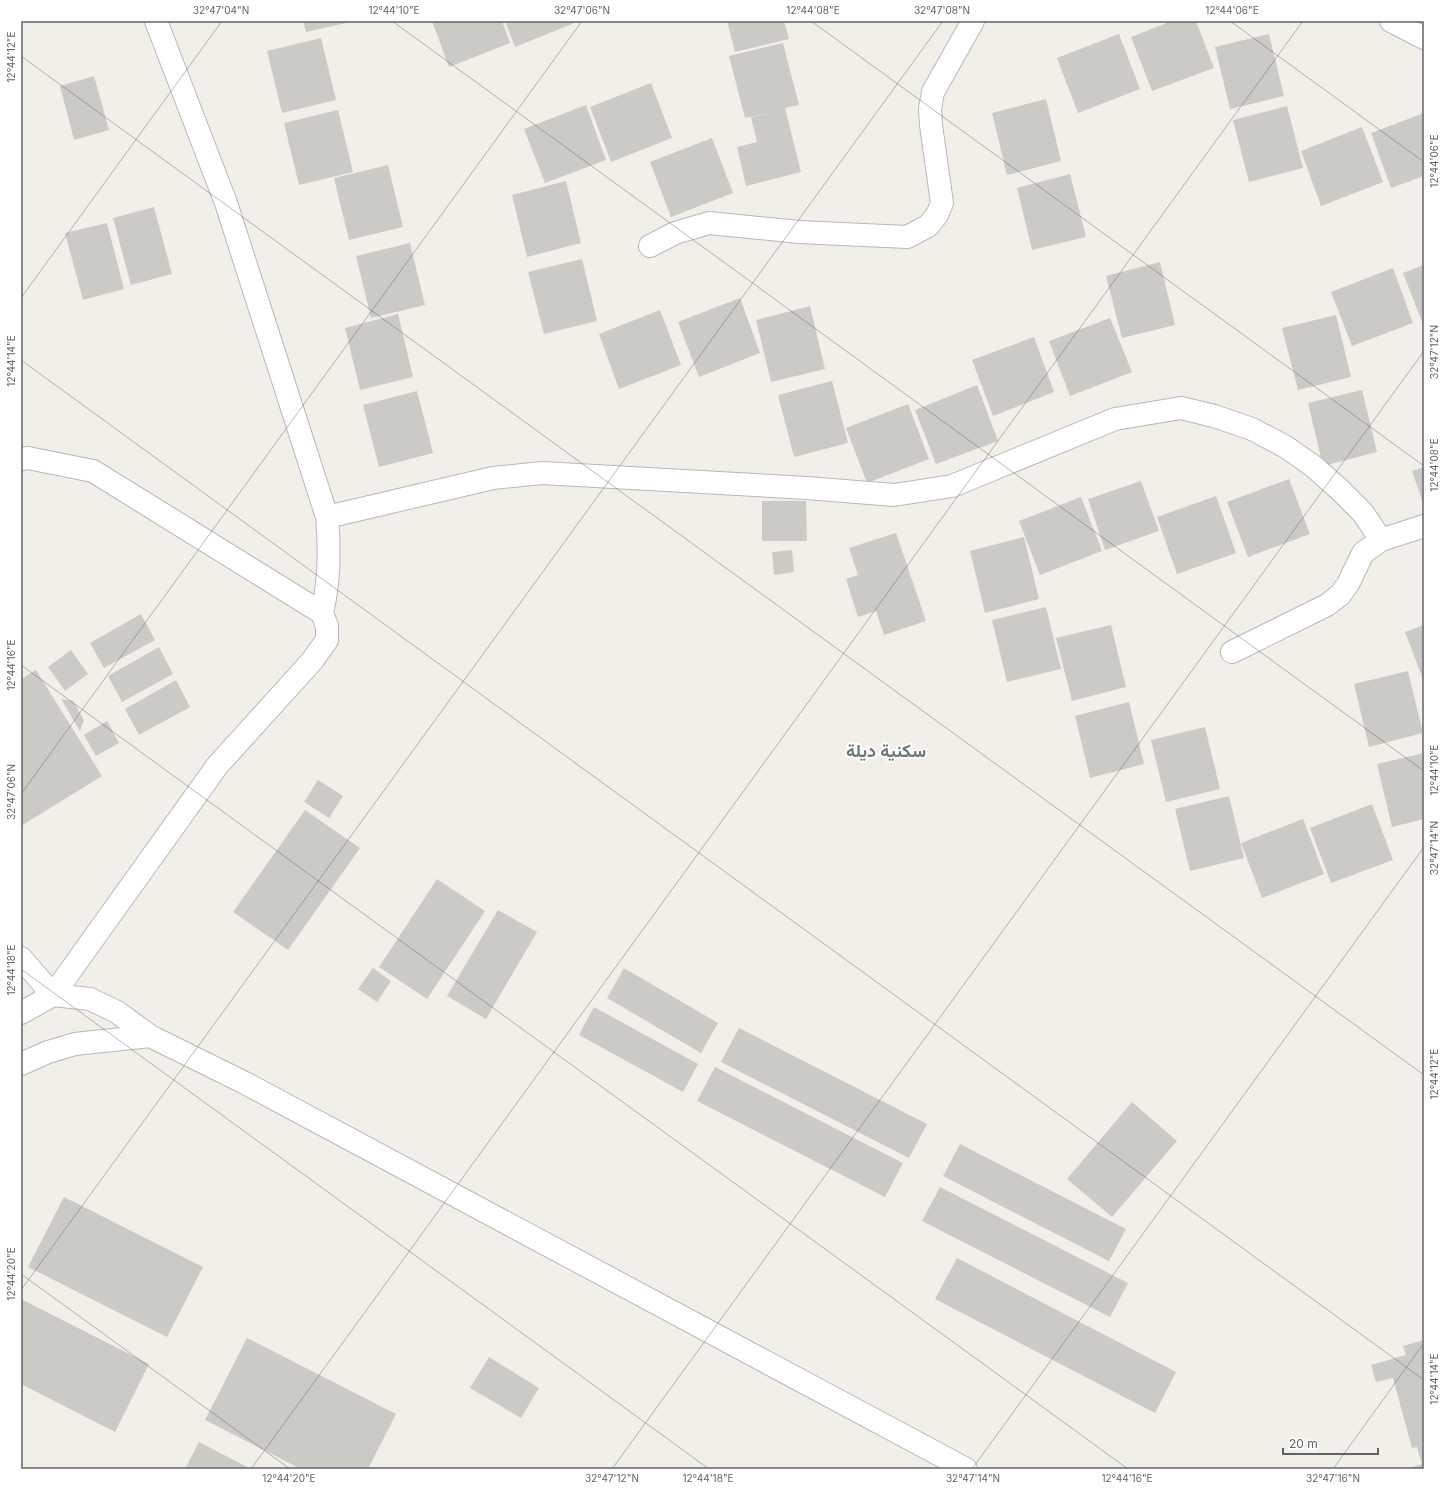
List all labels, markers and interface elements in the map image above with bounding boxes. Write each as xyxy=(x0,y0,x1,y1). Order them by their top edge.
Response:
text: 32°47'04"N xyxy=(193,4,249,16)
text: 12°44'10"E xyxy=(368,4,420,16)
text: 32°47'06"N xyxy=(554,4,610,16)
text: 12°44'08"E xyxy=(786,4,840,16)
text: 32°47'08"N xyxy=(914,4,970,16)
text: 12°44'06"E xyxy=(1205,4,1259,16)
text: 12°44'12"E xyxy=(5,31,17,83)
text: 12°44'06"E xyxy=(1428,134,1440,188)
text: 32°47'12"N xyxy=(1428,325,1440,379)
text: 12°44'14"E xyxy=(5,335,17,387)
text: 12°44'08"E xyxy=(1428,438,1440,492)
text: 12°44'16"E xyxy=(5,639,17,691)
district label: سكنية ديلة xyxy=(846,740,926,762)
text: 12°44'10"E xyxy=(1428,744,1440,796)
text: 32°47'06"N xyxy=(5,764,17,820)
text: 32°47'14"N xyxy=(1428,821,1440,875)
text: 12°44'18"E xyxy=(5,944,17,996)
text: 12°44'12"E xyxy=(1428,1048,1440,1100)
text: 12°44'20"E xyxy=(5,1247,17,1301)
text: 12°44'14"E xyxy=(1428,1353,1440,1405)
scale bar xyxy=(1283,1430,1378,1456)
text: 20 m xyxy=(1289,1436,1318,1451)
text: 12°44'20"E xyxy=(262,1472,316,1484)
text: 32°47'12"N xyxy=(585,1472,639,1484)
text: 12°44'18"E xyxy=(682,1472,734,1484)
text: 32°47'14"N xyxy=(946,1472,1000,1484)
text: 12°44'16"E xyxy=(1101,1472,1153,1484)
text: 32°47'16"N xyxy=(1306,1472,1360,1484)

